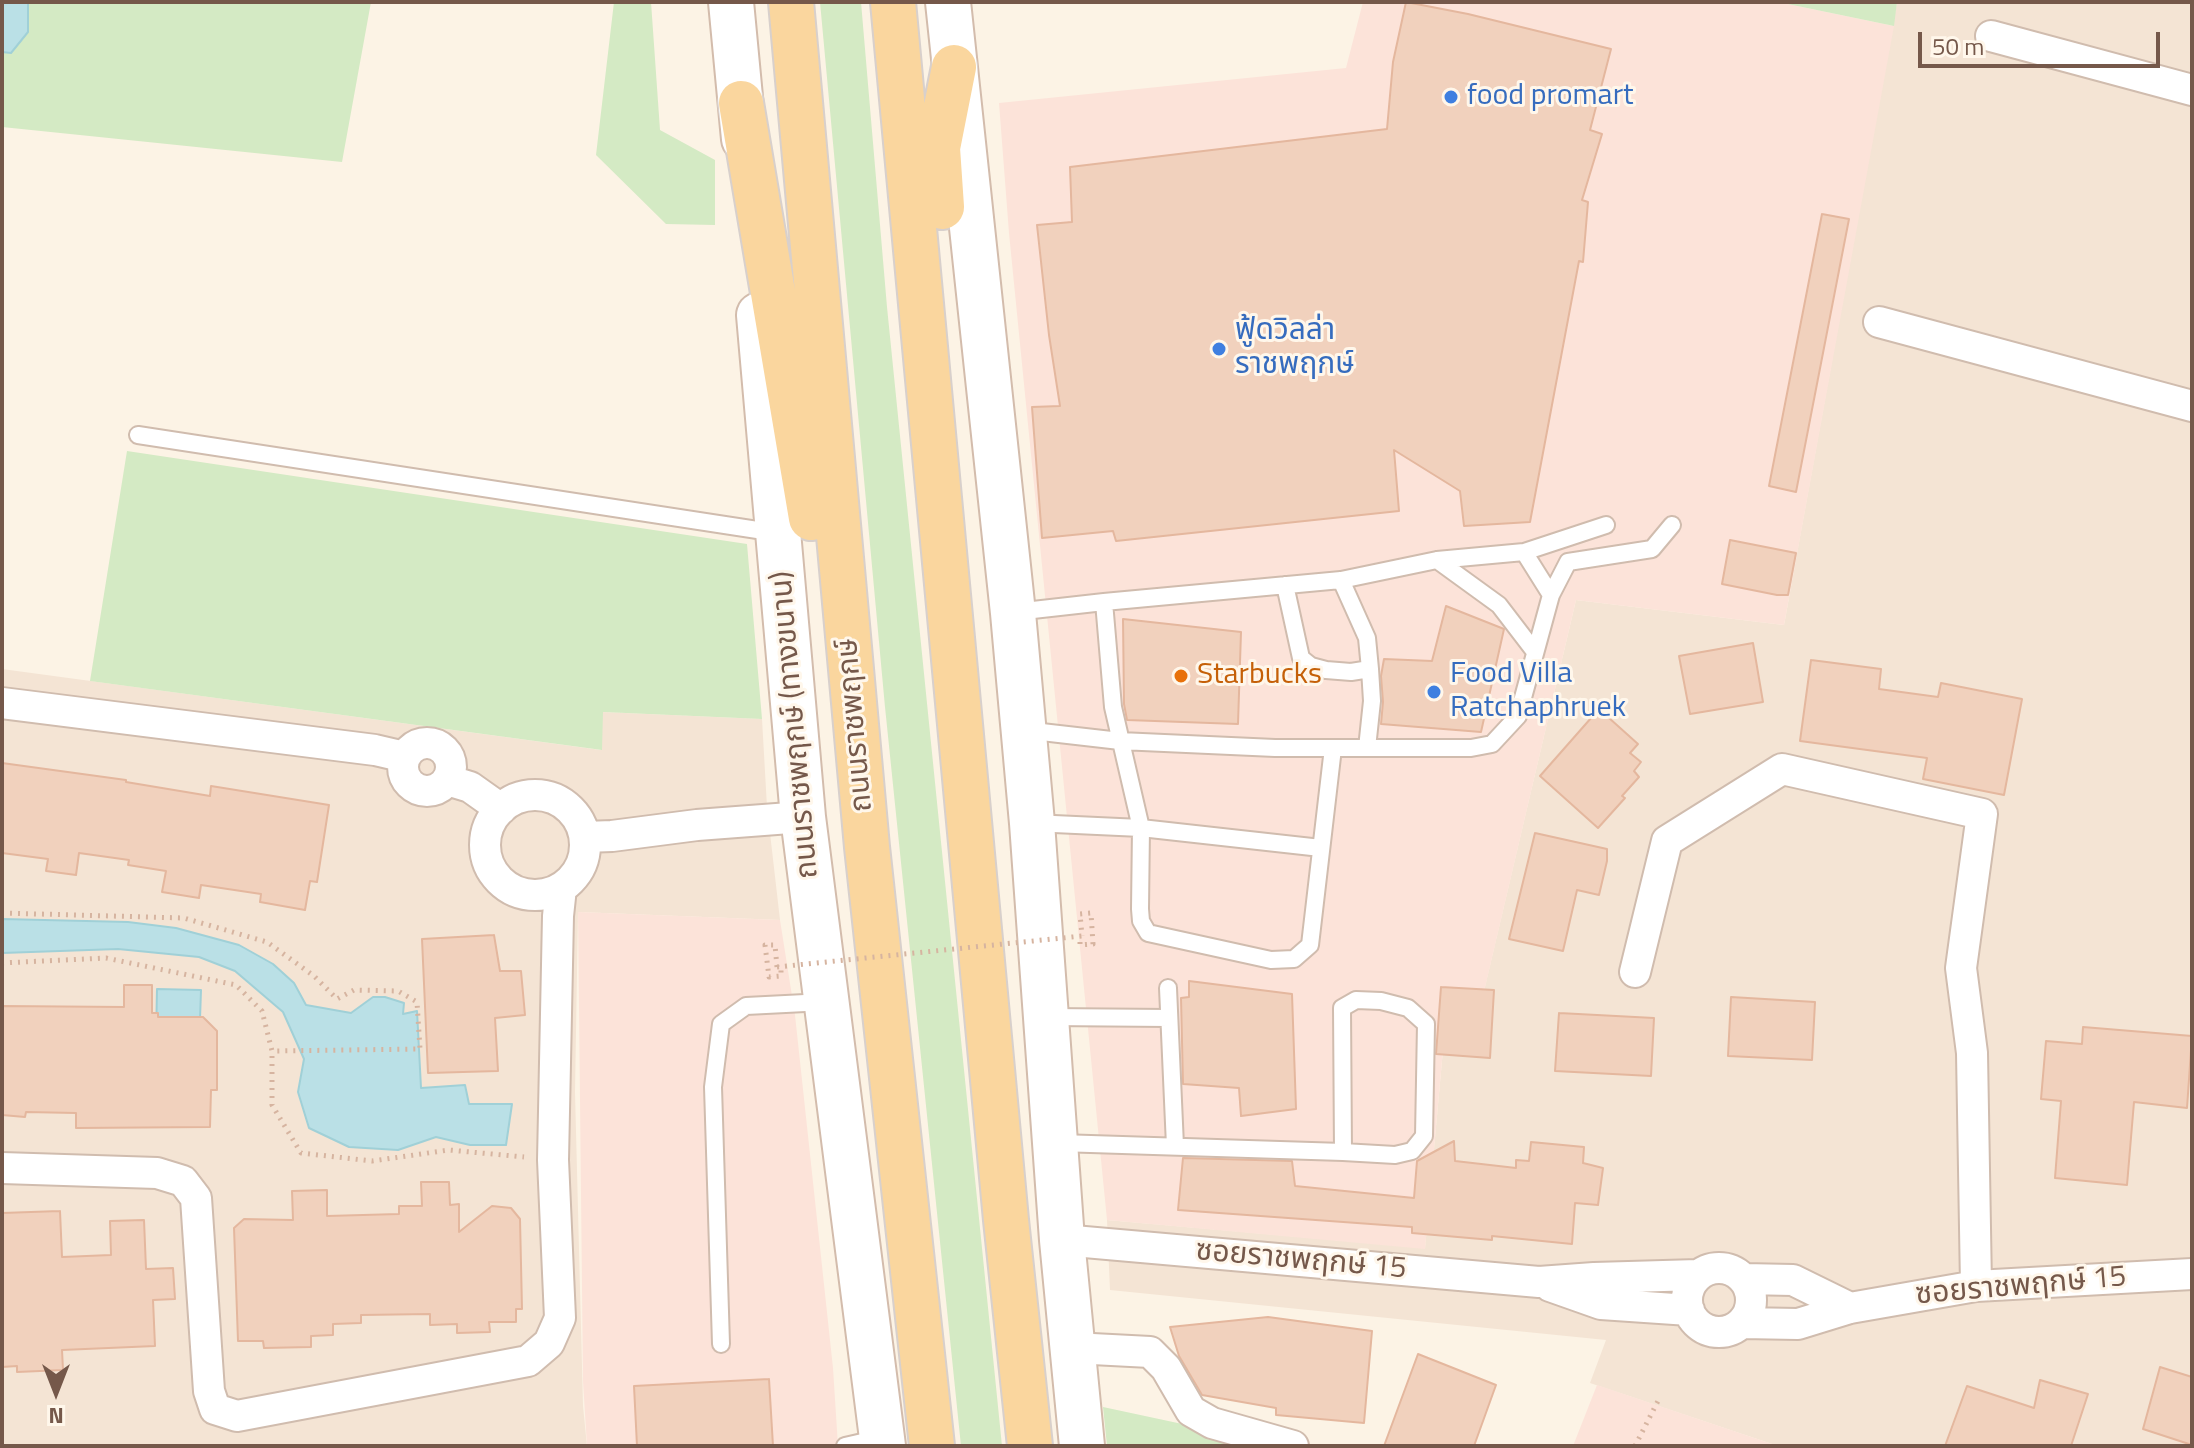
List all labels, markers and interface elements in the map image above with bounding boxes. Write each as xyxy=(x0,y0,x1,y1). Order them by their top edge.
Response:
scale bar xyxy=(1922,16,2164,66)
text: 50 m xyxy=(1932,28,1984,64)
place label: food promart xyxy=(1467,79,1634,115)
marker: food promart xyxy=(1442,88,1460,106)
place label: ฟู้ดวิลล่า ราชพฤกษ์ xyxy=(1235,314,1354,384)
marker: ฟู้ดวิลล่า ราชพฤกษ์ xyxy=(1210,340,1228,358)
street label: ถนนราชพฤกษ์ (ทางขนาน) xyxy=(765,570,827,880)
street label: ถนนราชพฤกษ์ xyxy=(830,637,882,813)
place label: Food Villa Ratchaphruek xyxy=(1450,657,1626,728)
place label: Starbucks xyxy=(1197,658,1322,694)
marker: Starbucks xyxy=(1172,667,1190,685)
marker: Food Villa Ratchaphruek xyxy=(1425,683,1443,701)
street label: ซอยราชพฤกษ์ 15 xyxy=(1194,1234,1408,1288)
street label: ซอยราชพฤกษ์ 15 xyxy=(1914,1260,2128,1314)
north arrow xyxy=(16,1352,96,1432)
text: N xyxy=(48,1399,64,1433)

